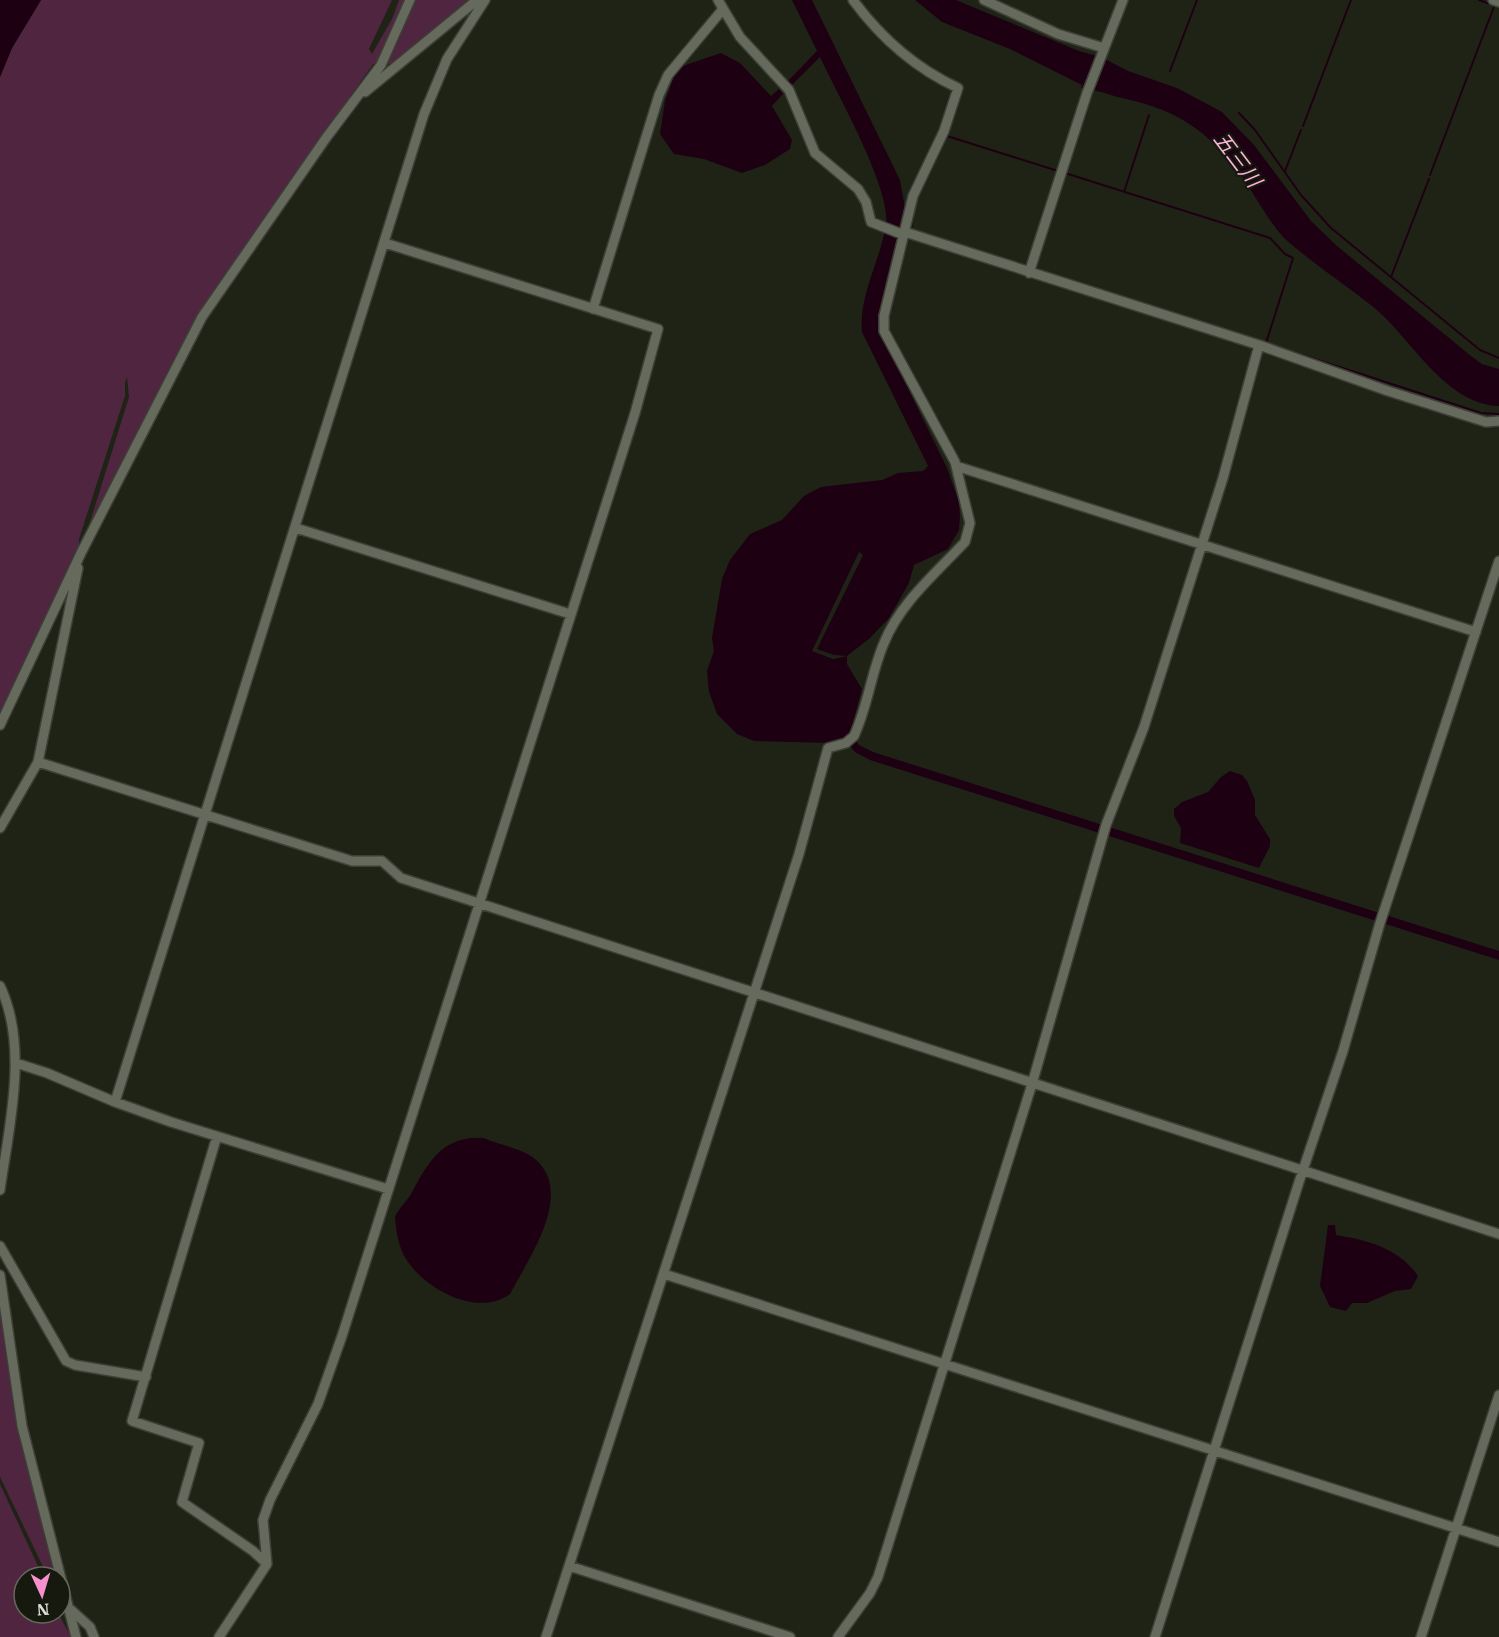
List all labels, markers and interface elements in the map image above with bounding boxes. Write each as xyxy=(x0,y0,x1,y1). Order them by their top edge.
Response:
water label: 五三川 xyxy=(1208,125,1269,194)
north arrow xyxy=(12,1565,72,1625)
text: N xyxy=(36,1600,50,1620)

